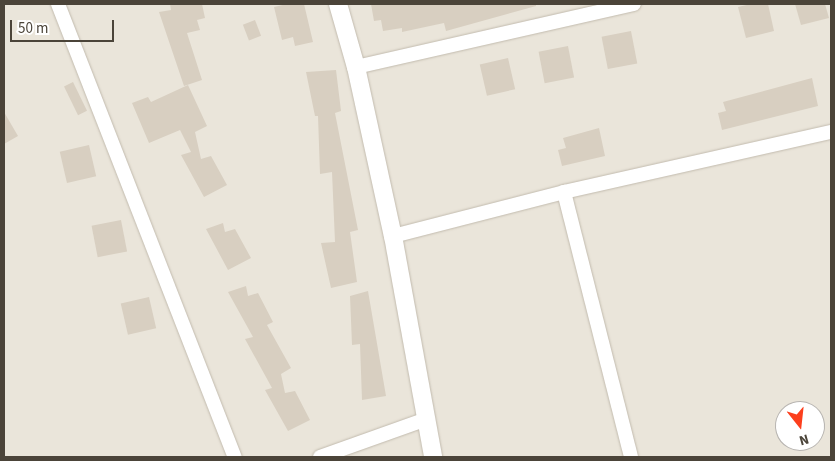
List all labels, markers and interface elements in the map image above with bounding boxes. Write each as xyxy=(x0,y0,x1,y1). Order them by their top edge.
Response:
scale bar xyxy=(12,10,116,42)
text: 50 m xyxy=(18,18,48,39)
north arrow xyxy=(775,401,825,451)
text: N xyxy=(797,429,811,450)

